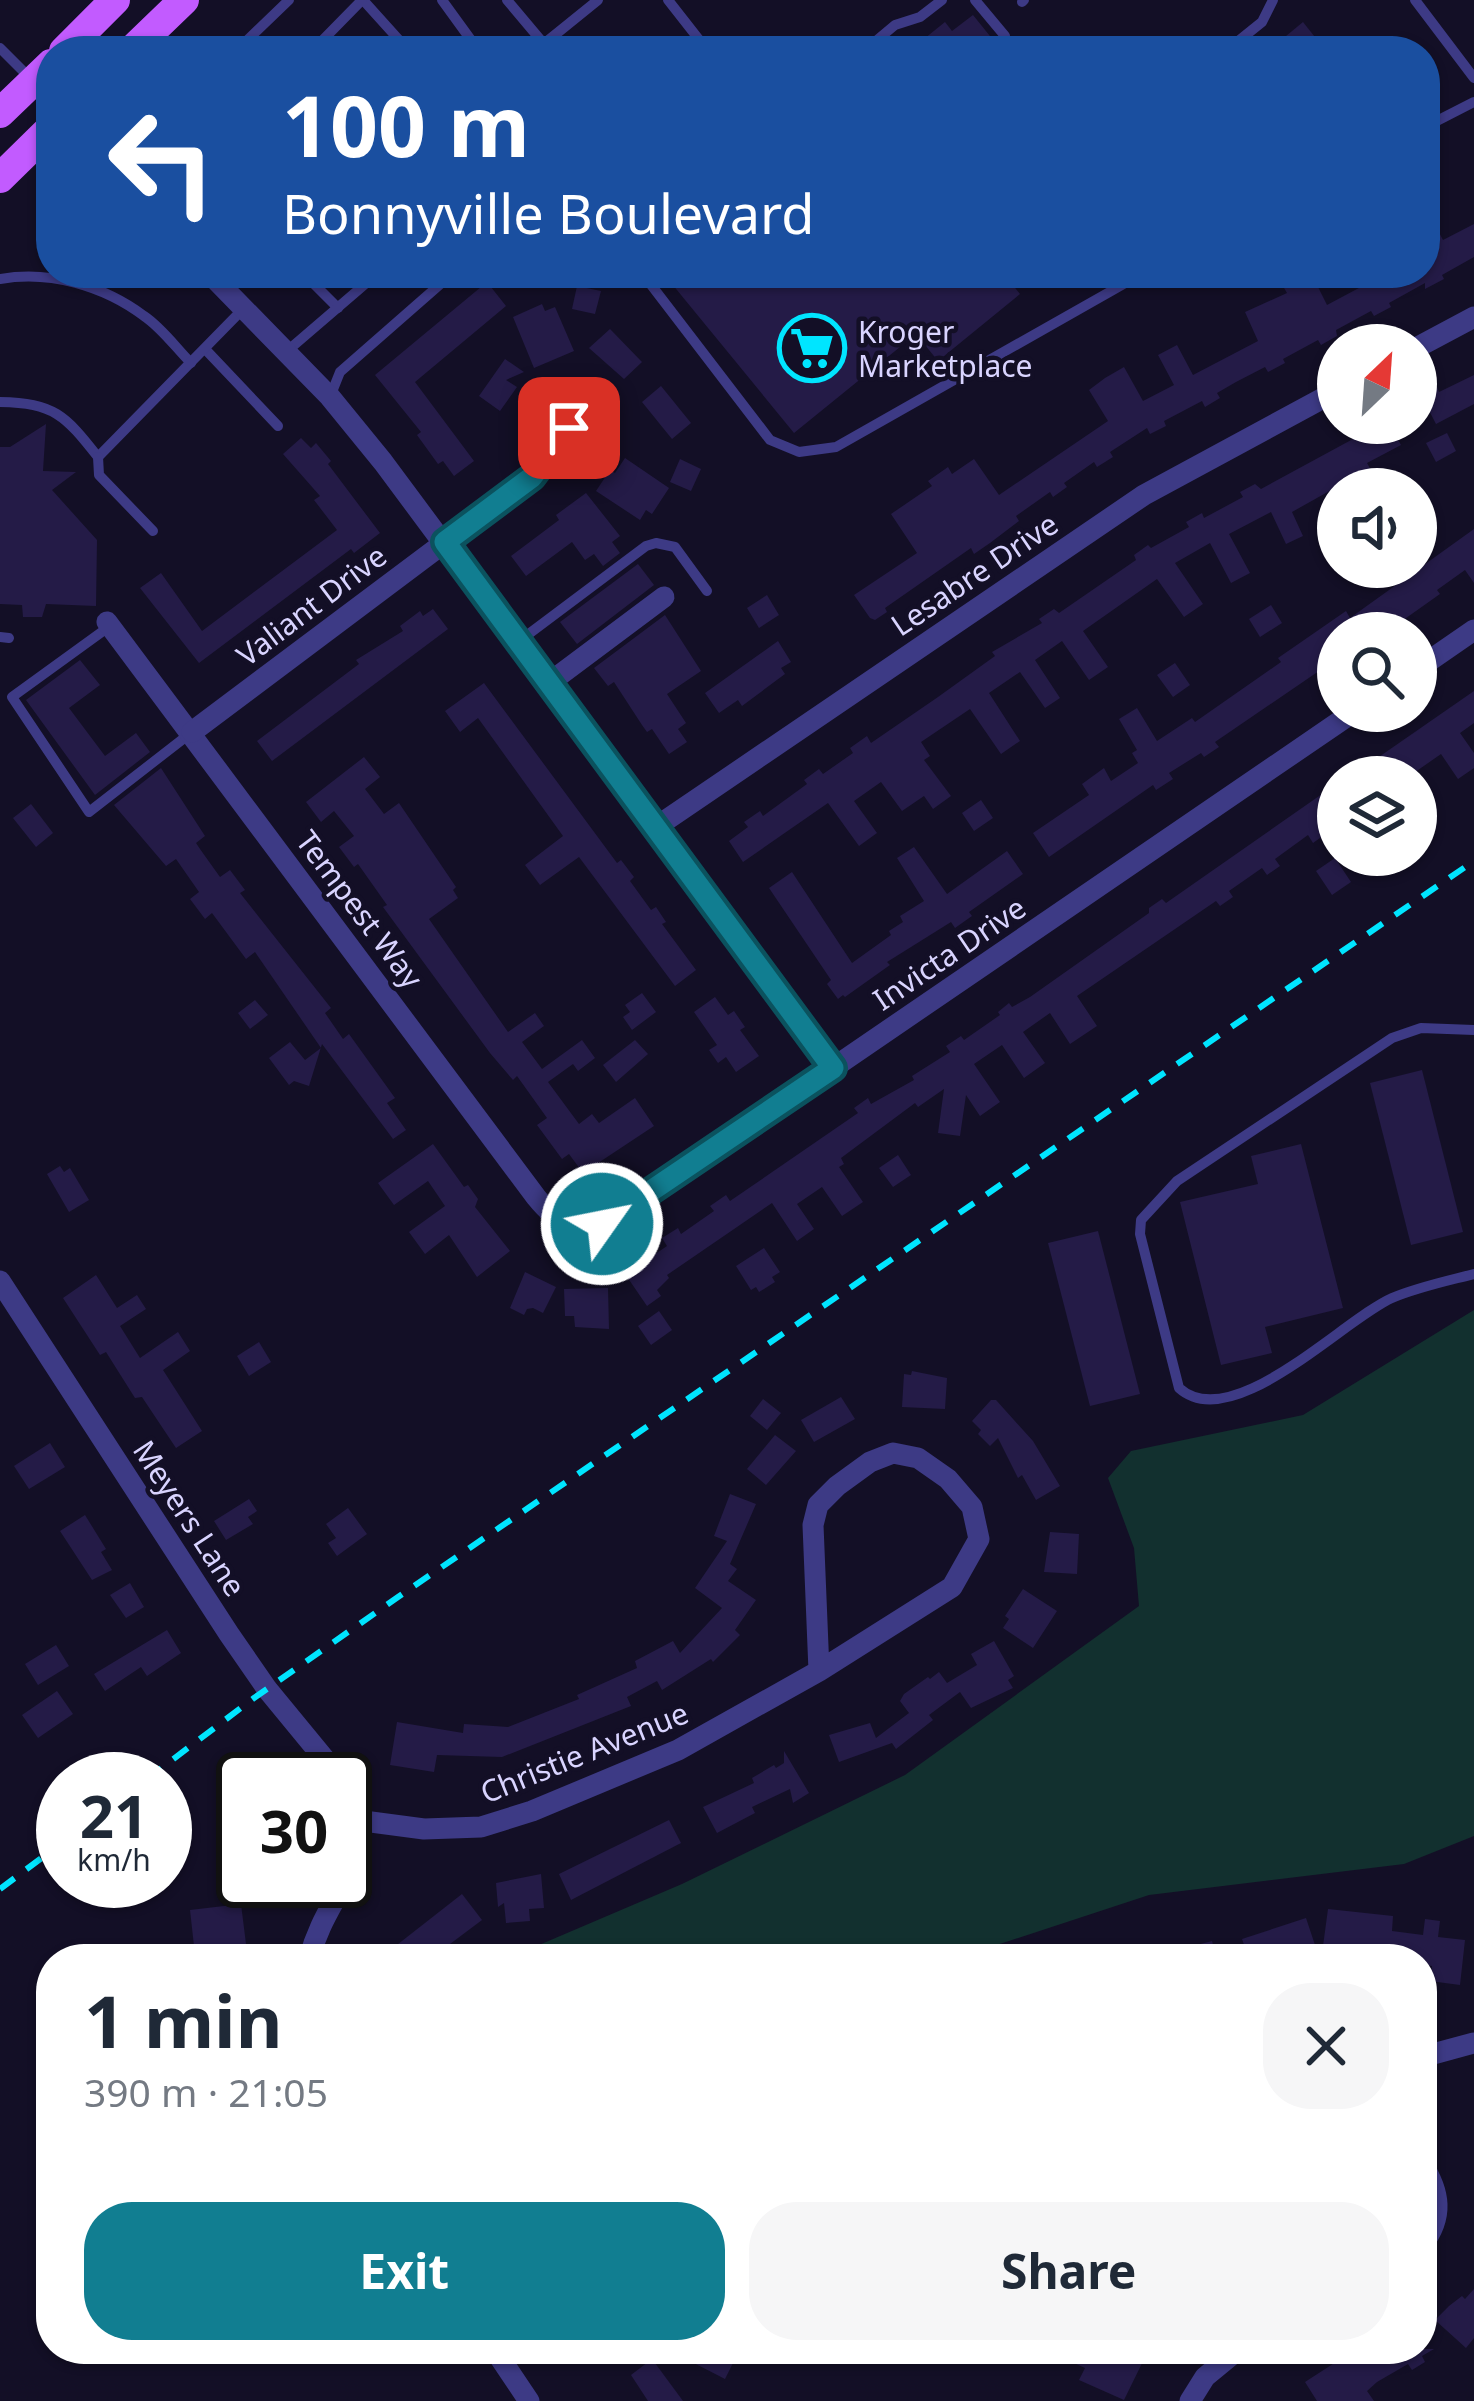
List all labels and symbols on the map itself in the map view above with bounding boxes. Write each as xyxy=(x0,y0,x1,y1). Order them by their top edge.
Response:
place label: Kroger Marketplace xyxy=(858,311,1033,386)
supermarket icon: Kroger Marketplace xyxy=(777,313,847,383)
north arrow xyxy=(1317,324,1437,444)
pin xyxy=(518,377,620,479)
street label: Lesabre Drive xyxy=(883,503,1065,645)
street label: Valiant Drive xyxy=(228,535,394,675)
street label: Tempest Way xyxy=(287,822,433,997)
street label: Invicta Drive xyxy=(865,887,1033,1019)
position arrow xyxy=(539,1161,665,1287)
street label: Meyers Lane xyxy=(124,1432,256,1604)
street label: Christie Avenue xyxy=(474,1692,694,1812)
speed limit sign: 30 xyxy=(216,1752,372,1908)

